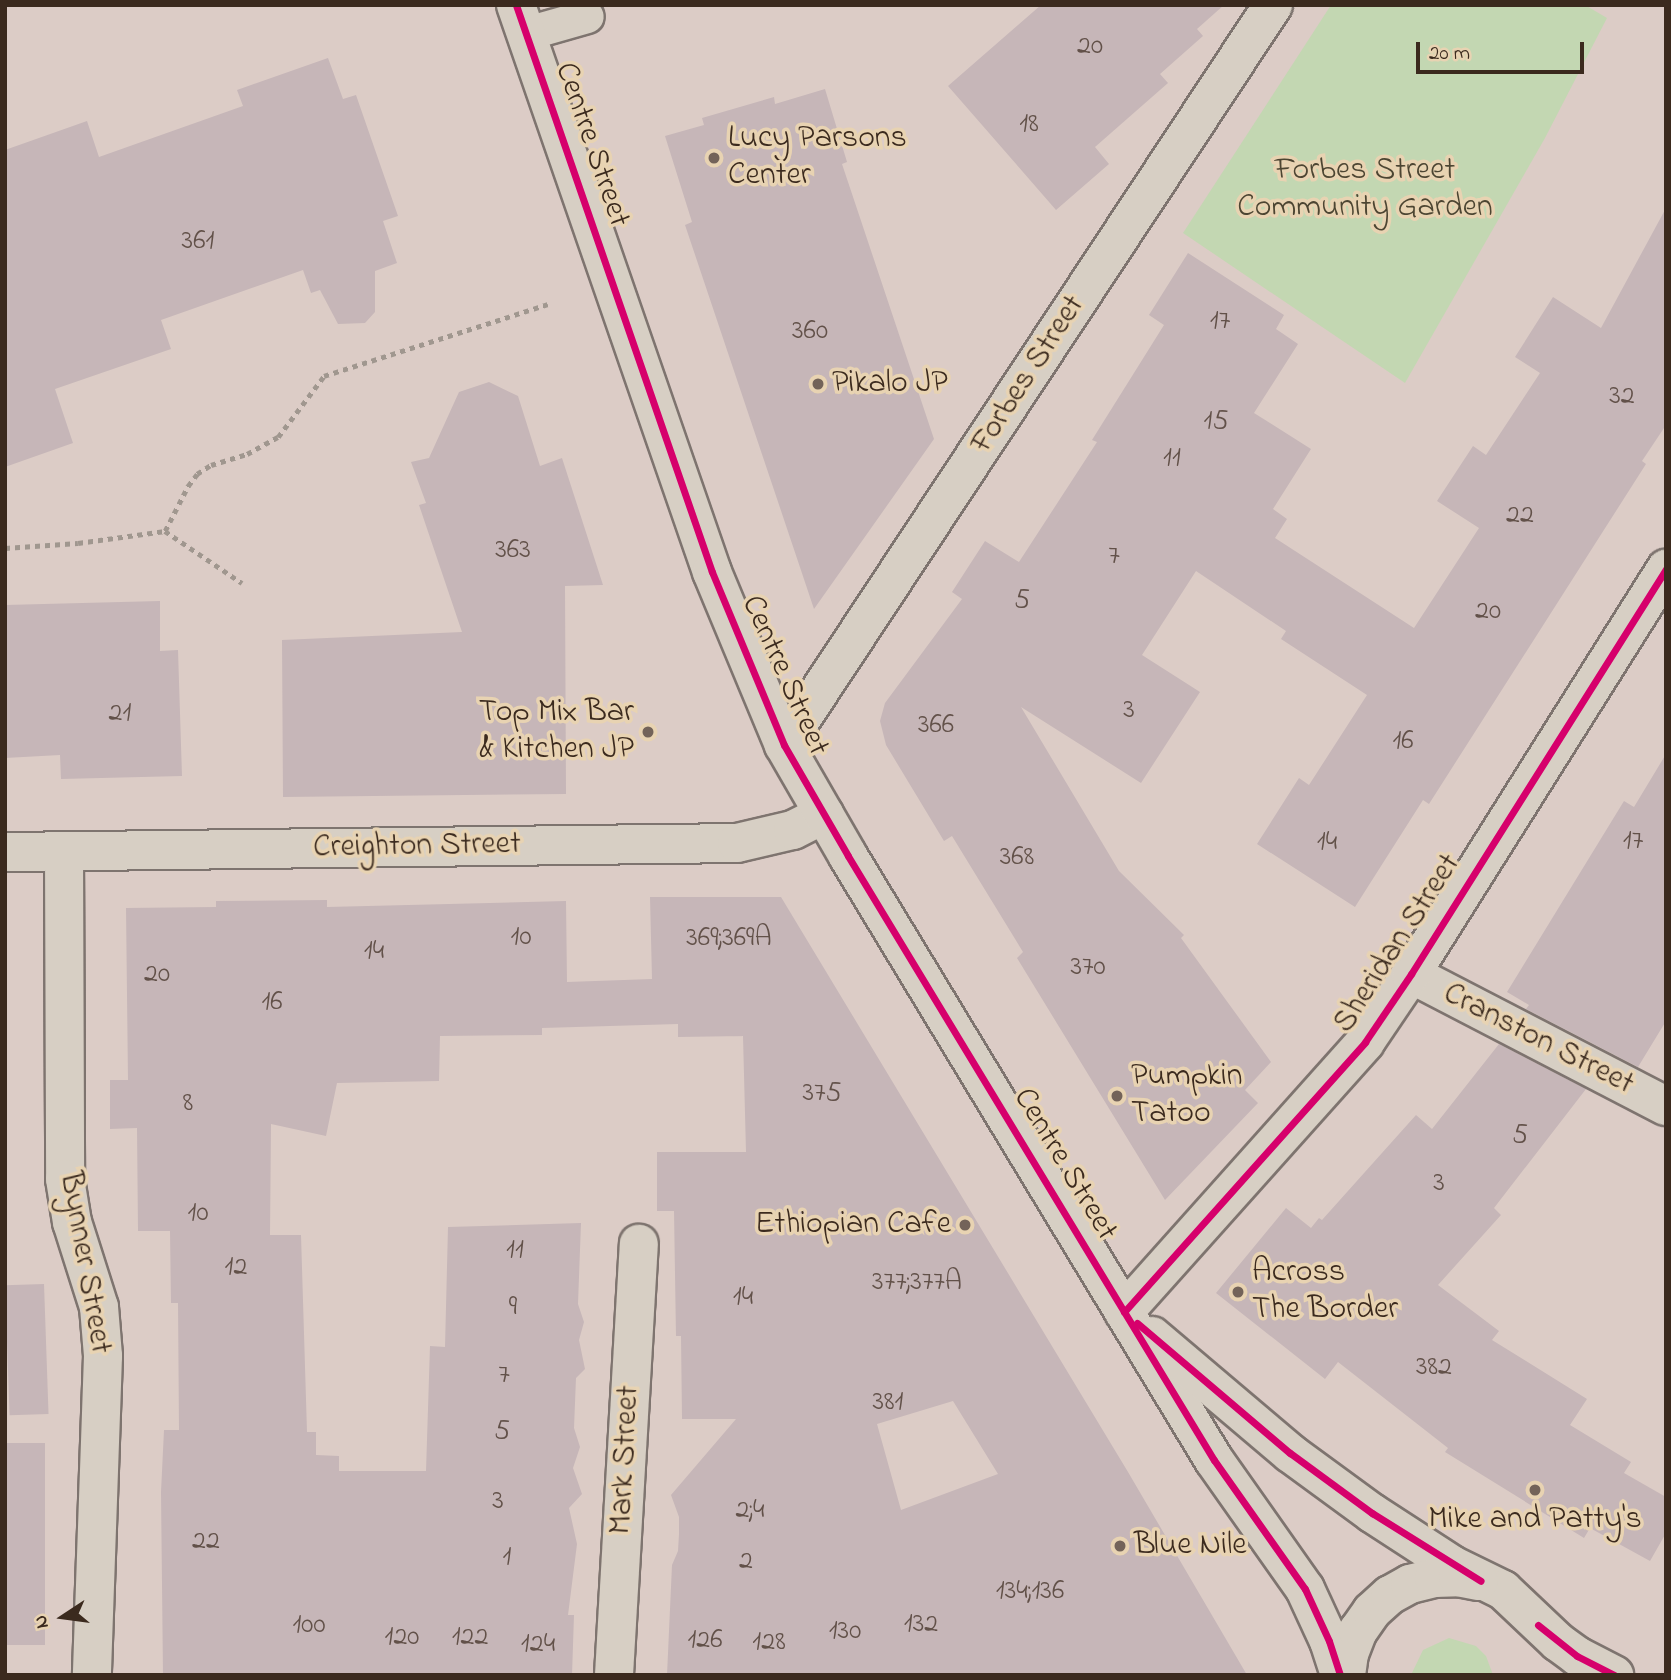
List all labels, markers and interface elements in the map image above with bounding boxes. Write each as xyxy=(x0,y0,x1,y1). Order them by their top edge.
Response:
scale bar xyxy=(1419,28,1587,72)
house number: 20 xyxy=(1077,30,1103,64)
text: 20 m xyxy=(1429,39,1470,69)
street label: Centre Street xyxy=(545,58,637,232)
house number: 18 xyxy=(1019,108,1039,142)
place label: Lucy Parsons Center xyxy=(728,121,907,196)
marker: Lucy Parsons Center xyxy=(706,150,722,166)
park label: Forbes Street Community Garden xyxy=(1237,153,1493,228)
house number: 361 xyxy=(182,225,214,259)
street label: Forbes Street xyxy=(964,289,1094,461)
house number: 17 xyxy=(1210,305,1230,339)
house number: 360 xyxy=(792,315,828,349)
place label: Pikalo JP xyxy=(832,365,948,403)
marker: Pikalo JP xyxy=(810,376,826,392)
house number: 32 xyxy=(1609,380,1635,414)
house number: 15 xyxy=(1204,405,1228,439)
house number: 11 xyxy=(1163,442,1181,476)
house number: 22 xyxy=(1506,499,1534,533)
house number: 363 xyxy=(495,534,531,568)
house number: 7 xyxy=(1108,540,1120,574)
house number: 5 xyxy=(1014,584,1030,618)
street label: Centre Street xyxy=(732,590,836,762)
house number: 20 xyxy=(1475,595,1501,629)
house number: 3 xyxy=(1123,694,1135,728)
place label: Top Mix Bar & Kitchen JP xyxy=(479,695,634,770)
house number: 21 xyxy=(109,697,131,731)
house number: 366 xyxy=(918,709,954,743)
marker: Top Mix Bar & Kitchen JP xyxy=(640,724,656,740)
house number: 16 xyxy=(1392,725,1414,759)
house number: 17 xyxy=(1623,825,1643,859)
street label: Creighton Street xyxy=(313,826,521,868)
house number: 14 xyxy=(1317,826,1337,860)
house number: 368 xyxy=(1000,841,1034,875)
street label: Sheridan Street xyxy=(1326,847,1470,1041)
house number: 10 xyxy=(511,921,531,955)
house number: 369;369A xyxy=(686,922,772,956)
house number: 14 xyxy=(364,935,384,969)
house number: 370 xyxy=(1070,951,1106,985)
house number: 20 xyxy=(144,958,170,992)
street label: Cranston Street xyxy=(1436,976,1640,1104)
house number: 16 xyxy=(261,986,283,1020)
place label: Pumpkin Tatoo xyxy=(1131,1059,1243,1134)
house number: 375 xyxy=(802,1077,842,1111)
street label: Centre Street xyxy=(1003,1082,1125,1248)
house number: 8 xyxy=(183,1087,193,1121)
marker: Pumpkin Tatoo xyxy=(1109,1088,1125,1104)
house number: 5 xyxy=(1512,1119,1528,1153)
house number: 3 xyxy=(1433,1167,1445,1201)
street label: Bynner Street xyxy=(49,1169,119,1357)
house number: 10 xyxy=(188,1197,208,1231)
place label: Ethiopian Cafe xyxy=(755,1206,951,1244)
marker: Ethiopian Cafe xyxy=(957,1217,973,1233)
house number: 11 xyxy=(506,1234,524,1268)
house number: 12 xyxy=(225,1251,247,1285)
place label: Across The Border xyxy=(1252,1255,1398,1330)
house number: 377;377A xyxy=(872,1266,962,1300)
house number: 14 xyxy=(733,1281,753,1315)
marker: Across The Border xyxy=(1230,1284,1246,1300)
house number: 9 xyxy=(509,1291,517,1325)
house number: 382 xyxy=(1416,1351,1452,1385)
house number: 7 xyxy=(498,1359,510,1393)
street label: Mark Street xyxy=(603,1384,649,1536)
house number: 381 xyxy=(873,1386,903,1420)
house number: 5 xyxy=(494,1415,510,1449)
marker: Mike and Patty's xyxy=(1527,1482,1543,1498)
house number: 3 xyxy=(492,1485,504,1519)
house number: 2;4 xyxy=(735,1494,765,1528)
place label: Mike and Patty's xyxy=(1428,1501,1642,1539)
house number: 22 xyxy=(192,1525,220,1559)
place label: Blue Nile xyxy=(1134,1527,1247,1565)
marker: Blue Nile xyxy=(1112,1538,1128,1554)
house number: 1 xyxy=(503,1541,511,1575)
house number: 2 xyxy=(739,1545,753,1579)
house number: 134;136 xyxy=(996,1575,1064,1609)
north arrow xyxy=(28,1582,98,1652)
house number: 132 xyxy=(904,1608,938,1642)
house number: 100 xyxy=(292,1609,326,1643)
text: N xyxy=(27,1613,57,1631)
house number: 130 xyxy=(829,1615,861,1649)
house number: 120 xyxy=(385,1621,419,1655)
house number: 122 xyxy=(452,1621,488,1655)
house number: 126 xyxy=(687,1624,723,1658)
house number: 128 xyxy=(752,1626,786,1660)
house number: 124 xyxy=(521,1628,555,1662)

